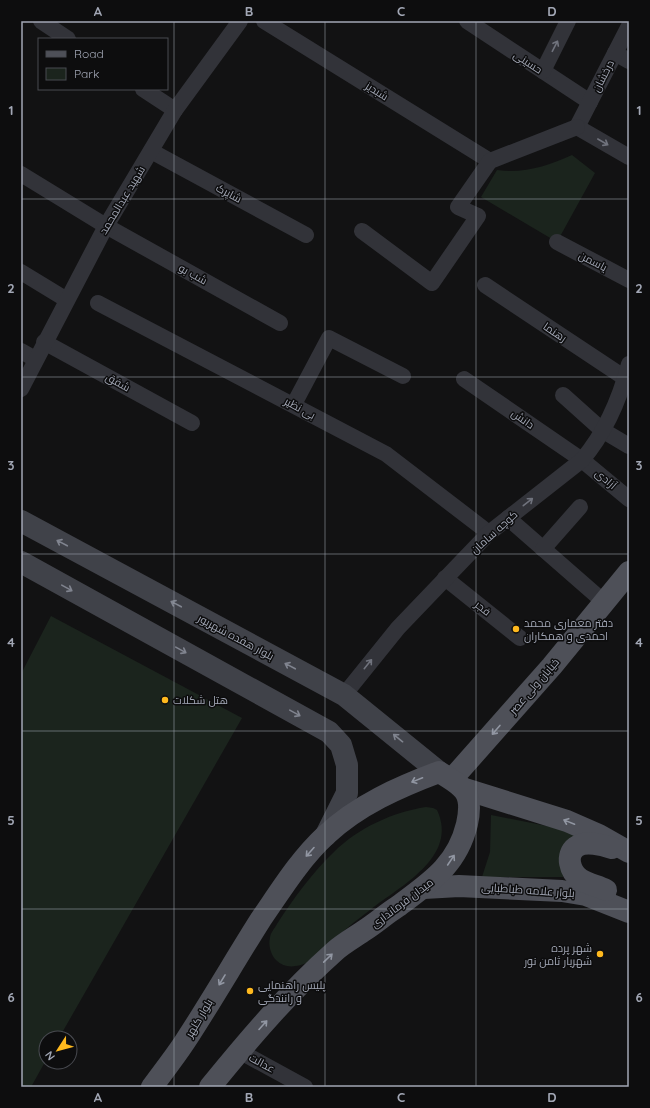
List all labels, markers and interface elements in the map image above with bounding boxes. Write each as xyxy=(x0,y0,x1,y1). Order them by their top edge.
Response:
text: A xyxy=(94,3,103,19)
text: B xyxy=(245,3,253,19)
text: C xyxy=(397,3,405,19)
text: D xyxy=(547,3,557,19)
legend xyxy=(38,38,168,90)
one-way arrow xyxy=(552,40,560,52)
text: Road xyxy=(74,46,104,61)
street label: حسینی xyxy=(511,47,545,77)
street label: درخشان xyxy=(589,58,617,94)
text: Park xyxy=(74,66,99,81)
street label: شبدیز xyxy=(362,78,391,103)
text: 1 xyxy=(8,102,14,118)
text: 1 xyxy=(636,102,642,118)
one-way arrow xyxy=(597,138,609,146)
street label: شهید عبدالمحمد xyxy=(96,163,148,237)
street label: شاپرک xyxy=(214,180,244,206)
street label: یاسمن xyxy=(576,248,610,274)
street label: شب بو xyxy=(176,261,210,287)
text: 2 xyxy=(7,280,15,296)
text: 2 xyxy=(635,280,643,296)
street label: رهنما xyxy=(540,319,570,345)
street label: شفق xyxy=(103,370,133,394)
street label: بی نظیر xyxy=(281,394,318,422)
street label: دانش xyxy=(509,406,537,432)
text: 3 xyxy=(8,457,15,473)
text: 3 xyxy=(636,457,643,473)
street label: آزادی xyxy=(592,466,620,492)
one-way arrow xyxy=(522,498,533,507)
street label: کوچه سامان xyxy=(468,507,521,557)
one-way arrow xyxy=(56,538,68,546)
one-way arrow xyxy=(61,584,73,592)
street label: فجر xyxy=(471,597,494,619)
one-way arrow xyxy=(170,600,182,608)
street label: بلوار هفده شهریور xyxy=(195,611,277,663)
place label: دفتر معماری محمد احمدی و همکاران xyxy=(524,616,613,643)
marker: دفتر معماری محمد احمدی و همکاران xyxy=(511,624,521,634)
text: 4 xyxy=(7,634,15,650)
text: 4 xyxy=(635,634,643,650)
one-way arrow xyxy=(175,647,187,655)
street label: خیابان ولی عصر xyxy=(505,655,562,718)
one-way arrow xyxy=(364,659,373,670)
one-way arrow xyxy=(285,662,297,669)
place label: هتل شکلات xyxy=(173,693,228,707)
marker: هتل شکلات xyxy=(160,695,170,705)
one-way arrow xyxy=(289,710,301,718)
one-way arrow xyxy=(491,725,500,736)
one-way arrow xyxy=(392,734,403,743)
one-way arrow xyxy=(412,777,424,784)
text: 5 xyxy=(7,812,15,828)
text: 5 xyxy=(635,812,643,828)
one-way arrow xyxy=(564,818,576,826)
one-way arrow xyxy=(306,847,315,857)
one-way arrow xyxy=(447,855,455,866)
street label: میدان فرمانداری xyxy=(368,875,436,931)
street label: بلوار علامه طباطبایی xyxy=(481,880,575,900)
place label: شهر پرده شهریار ثامن نور xyxy=(523,941,592,968)
marker: شهر پرده شهریار ثامن نور xyxy=(595,949,605,959)
one-way arrow xyxy=(323,953,333,963)
one-way arrow xyxy=(218,974,226,986)
place label: پلیس راهنمایی و رانندگی xyxy=(258,978,326,1005)
marker: پلیس راهنمایی و رانندگی xyxy=(245,986,255,996)
text: 6 xyxy=(7,989,15,1005)
text: 6 xyxy=(635,989,643,1005)
street label: بلوار کلهر xyxy=(182,996,216,1041)
one-way arrow xyxy=(258,1020,267,1031)
north arrow xyxy=(38,1030,78,1070)
text: N xyxy=(42,1048,58,1063)
street label: عدالت xyxy=(247,1050,277,1076)
text: A xyxy=(94,1089,103,1105)
text: B xyxy=(245,1089,253,1105)
text: C xyxy=(397,1089,405,1105)
text: D xyxy=(547,1089,557,1105)

